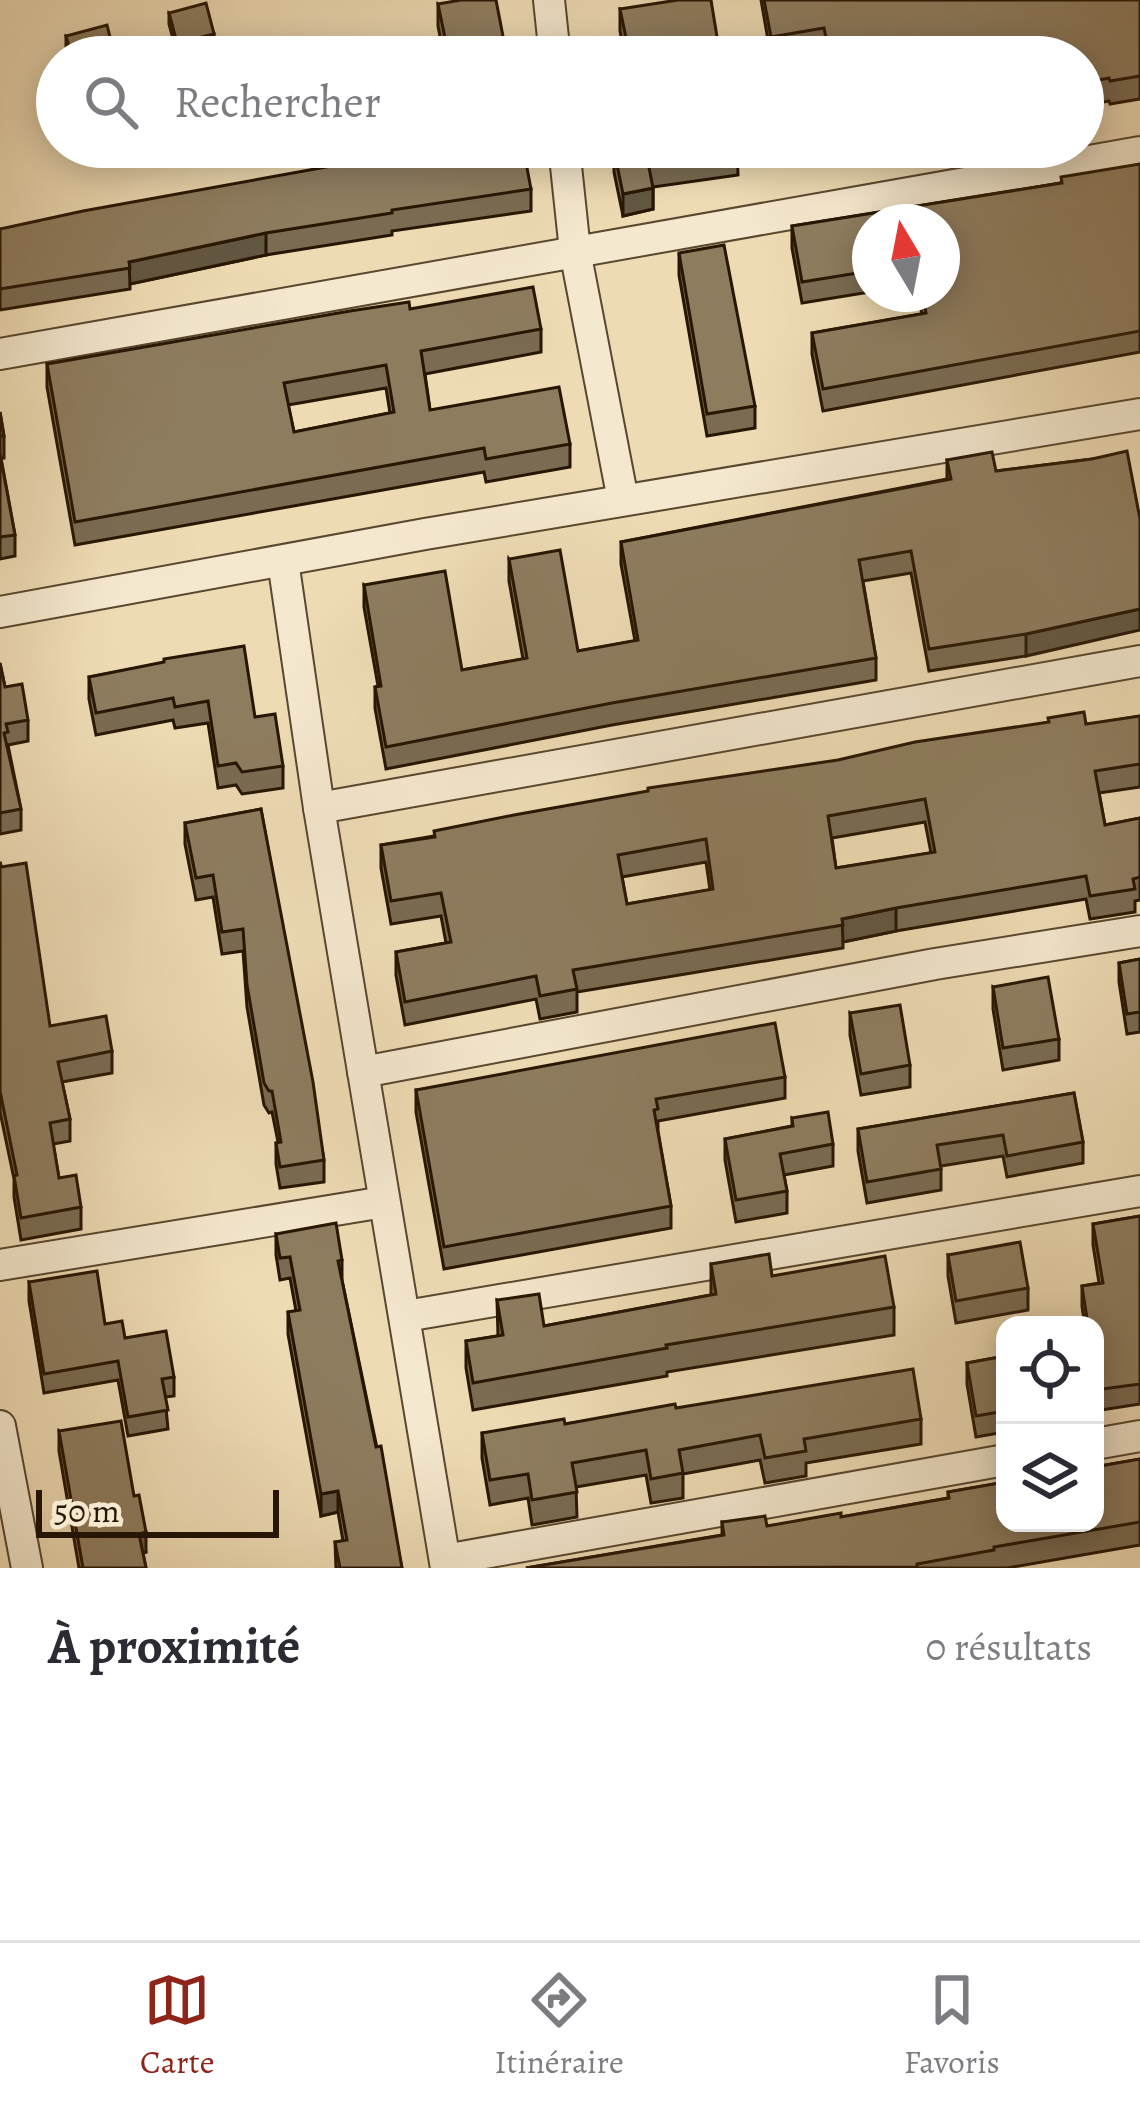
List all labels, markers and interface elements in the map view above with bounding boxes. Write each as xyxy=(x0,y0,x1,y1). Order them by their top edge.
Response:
search box xyxy=(36,36,1104,168)
icon: search xyxy=(78,69,144,135)
text: Rechercher xyxy=(174,71,381,133)
north arrow xyxy=(852,204,960,312)
map controls xyxy=(996,1316,1104,1532)
button: locate xyxy=(996,1316,1104,1424)
button: layers xyxy=(996,1424,1104,1532)
scale bar xyxy=(36,1484,279,1537)
text: 50 m xyxy=(54,1488,120,1533)
text: À proximité xyxy=(48,1611,300,1681)
text: 0 résultats xyxy=(926,1620,1092,1673)
tab: Carte xyxy=(140,1967,214,2084)
tab: Itinéraire xyxy=(495,1967,624,2084)
tab: Favoris xyxy=(904,1967,1000,2084)

